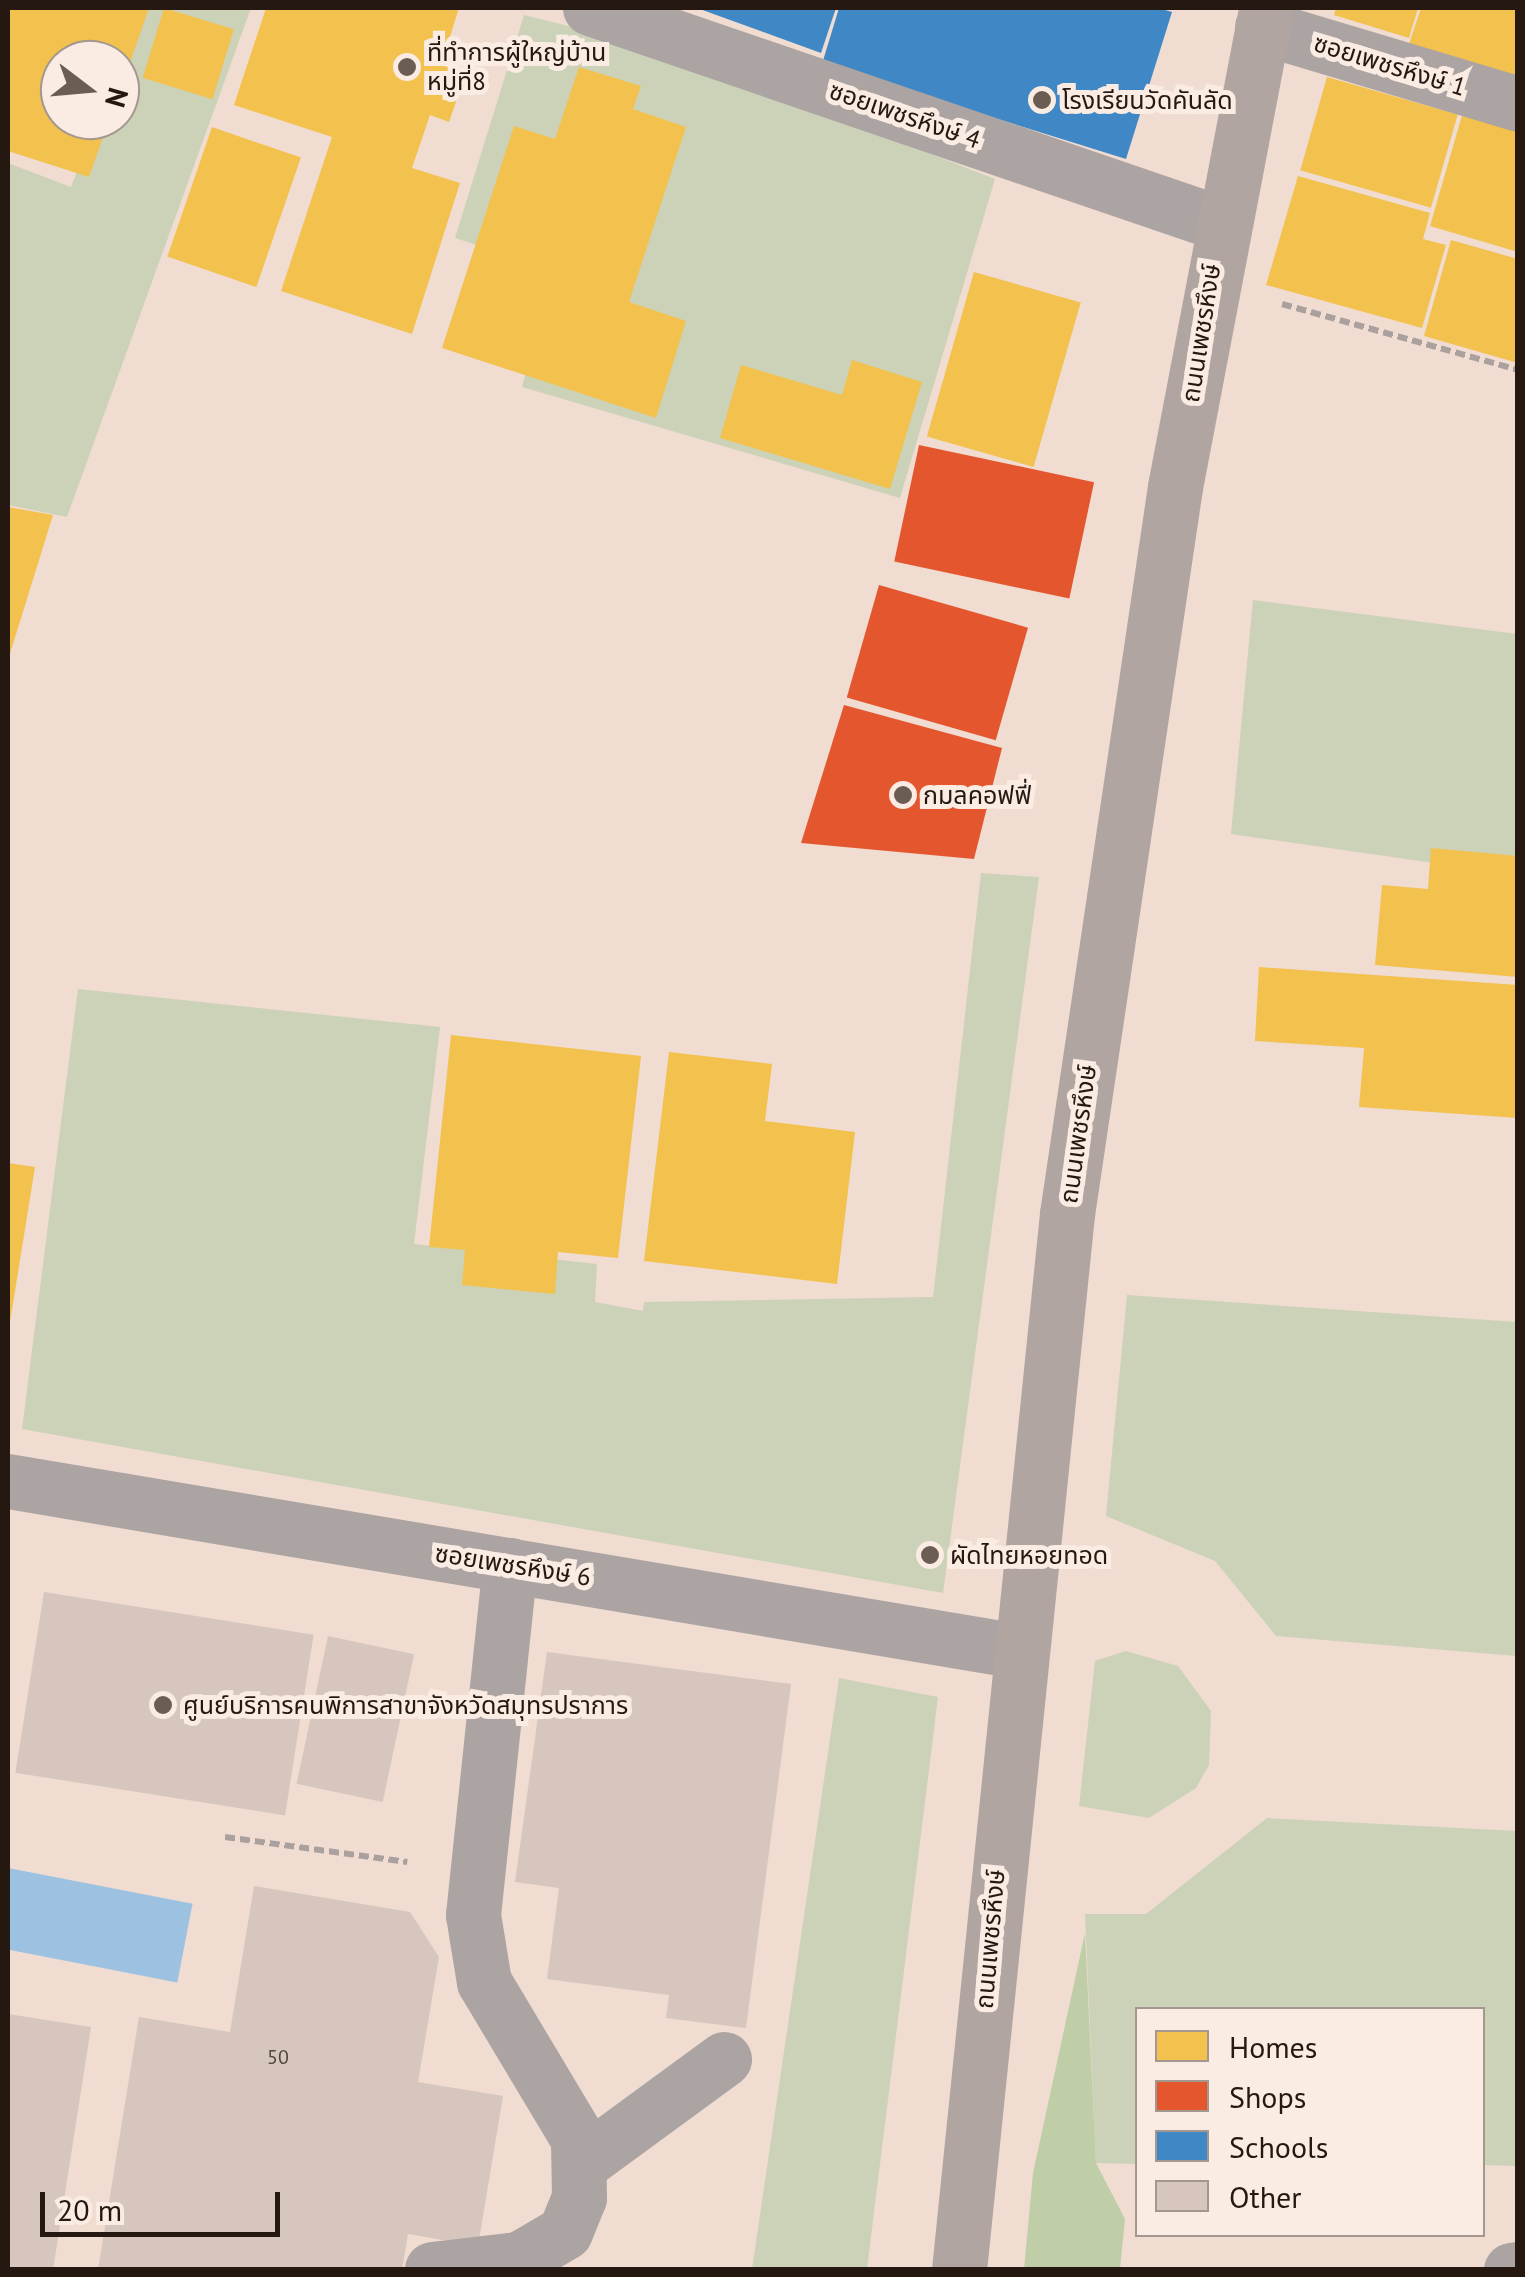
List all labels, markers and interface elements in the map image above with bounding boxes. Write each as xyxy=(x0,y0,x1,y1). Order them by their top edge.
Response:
street label: ซอยเพชรหึงษ์ 1 xyxy=(1310,28,1470,102)
place label: ที่ทำการผู้ใหญ่บ้าน หมู่ที่8 xyxy=(427,38,606,97)
north arrow xyxy=(40,40,140,140)
marker: ที่ทำการผู้ใหญ่บ้าน หมู่ที่8 xyxy=(396,56,418,78)
street label: ซอยเพชรหึงษ์ 4 xyxy=(826,75,984,155)
text: N xyxy=(97,84,138,112)
place label: โรงเรียนวัดคันลัด xyxy=(1062,85,1233,115)
marker: โรงเรียนวัดคันลัด xyxy=(1031,89,1053,111)
street label: ถนนเพชรหึงษ์ xyxy=(1175,262,1227,404)
place label: กมลคอฟฟี่ xyxy=(923,780,1031,810)
marker: กมลคอฟฟี่ xyxy=(892,784,914,806)
street label: ถนนเพชรหึงษ์ xyxy=(1053,1063,1103,1205)
street label: ซอยเพชรหึงษ์ 6 xyxy=(433,1538,593,1592)
place label: ผัดไทยหอยทอด xyxy=(950,1540,1108,1570)
marker: ผัดไทยหอยทอด xyxy=(919,1544,941,1566)
place label: ศูนย์บริการคนพิการสาขาจังหวัดสมุทรปราการ xyxy=(183,1690,628,1720)
marker: ศูนย์บริการคนพิการสาขาจังหวัดสมุทรปราการ xyxy=(152,1694,174,1716)
street label: ถนนเพชรหึงษ์ xyxy=(969,1868,1011,2010)
legend xyxy=(1135,2007,1485,2237)
text: Homes xyxy=(1229,2027,1317,2066)
house number: 50 xyxy=(267,2045,289,2069)
text: Shops xyxy=(1229,2077,1306,2116)
text: Schools xyxy=(1229,2127,1328,2166)
scale bar xyxy=(45,2172,285,2234)
text: Other xyxy=(1229,2177,1302,2216)
text: 20 m xyxy=(57,2190,122,2229)

